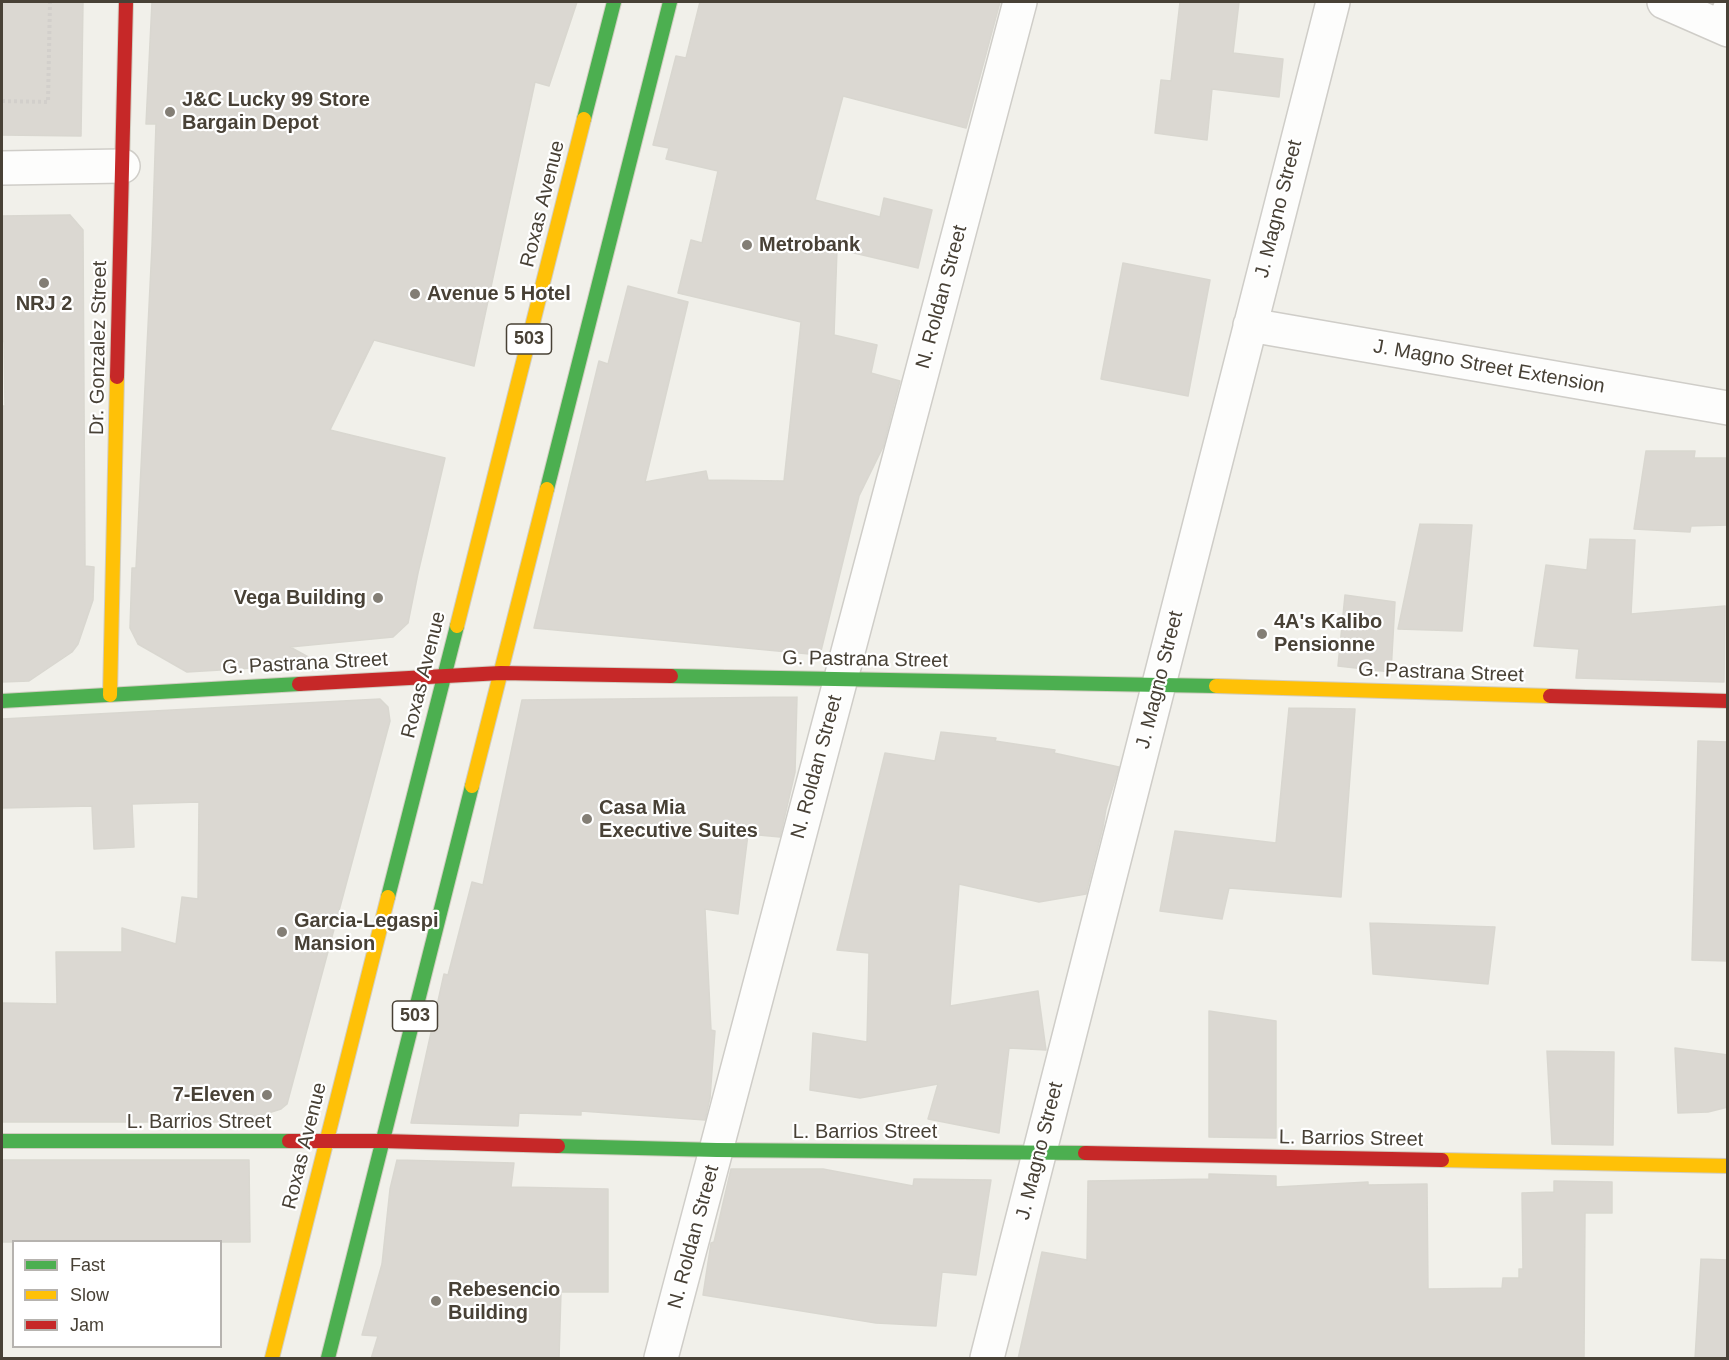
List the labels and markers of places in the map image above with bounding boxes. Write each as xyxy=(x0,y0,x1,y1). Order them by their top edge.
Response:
place label: J&C Lucky 99 Store Bargain Depot xyxy=(182,88,370,135)
marker: J&C Lucky 99 Store Bargain Depot xyxy=(163,105,177,119)
place label: Metrobank xyxy=(759,233,860,257)
marker: Metrobank xyxy=(740,238,754,252)
marker: NRJ 2 xyxy=(37,276,51,290)
place label: Avenue 5 Hotel xyxy=(427,282,571,306)
marker: Avenue 5 Hotel xyxy=(408,287,422,301)
place label: NRJ 2 xyxy=(16,292,72,316)
place label: Vega Building xyxy=(234,586,366,610)
marker: Vega Building xyxy=(371,591,385,605)
place label: 4A's Kalibo Pensionne xyxy=(1274,610,1382,657)
marker: 4A's Kalibo Pensionne xyxy=(1255,627,1269,641)
place label: Casa Mia Executive Suites xyxy=(599,796,758,843)
marker: Casa Mia Executive Suites xyxy=(580,812,594,826)
place label: Garcia-Legaspi Mansion xyxy=(294,909,439,956)
marker: Garcia-Legaspi Mansion xyxy=(275,925,289,939)
place label: 7-Eleven xyxy=(173,1083,255,1107)
marker: 7-Eleven xyxy=(260,1088,274,1102)
place label: Rebesencio Building xyxy=(448,1278,560,1325)
marker: Rebesencio Building xyxy=(429,1294,443,1308)

